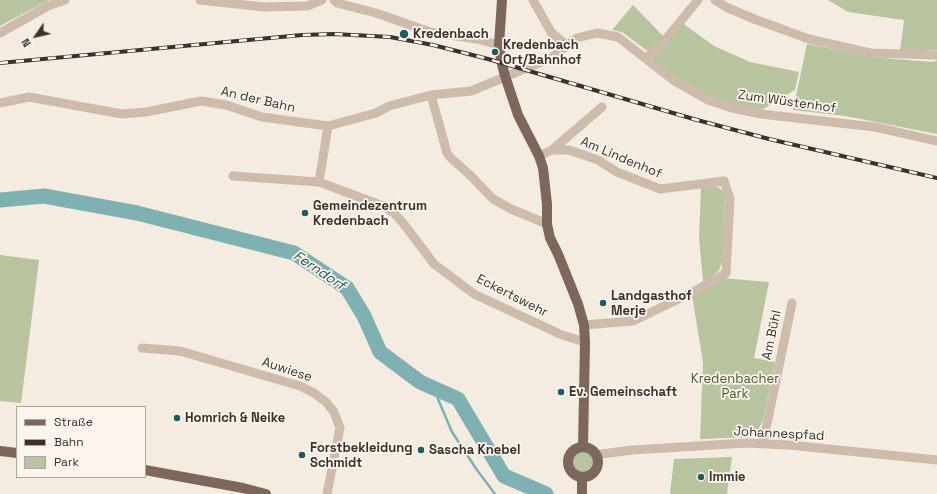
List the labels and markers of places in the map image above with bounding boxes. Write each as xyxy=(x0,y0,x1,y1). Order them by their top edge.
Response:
place label: Kredenbach xyxy=(413,26,489,42)
marker: Kredenbach xyxy=(398,28,410,40)
place label: Kredenbach Ort/Bahnhof xyxy=(503,37,581,68)
marker: Kredenbach Ort/Bahnhof xyxy=(490,47,500,57)
place label: Gemeindezentrum Kredenbach xyxy=(313,198,427,229)
marker: Gemeindezentrum Kredenbach xyxy=(300,208,310,218)
place label: Landgasthof Merje xyxy=(611,288,692,319)
marker: Landgasthof Merje xyxy=(598,298,608,308)
place label: Ev. Gemeinschaft xyxy=(569,384,677,400)
marker: Ev. Gemeinschaft xyxy=(556,387,566,397)
place label: Homrich & Neike xyxy=(185,410,285,426)
marker: Homrich & Neike xyxy=(172,413,182,423)
place label: Forstbekleidung Schmidt xyxy=(310,440,413,471)
place label: Sascha Knebel xyxy=(429,442,520,458)
marker: Sascha Knebel xyxy=(416,445,426,455)
marker: Forstbekleidung Schmidt xyxy=(297,450,307,460)
place label: Immie xyxy=(709,469,746,485)
marker: Immie xyxy=(696,472,706,482)

